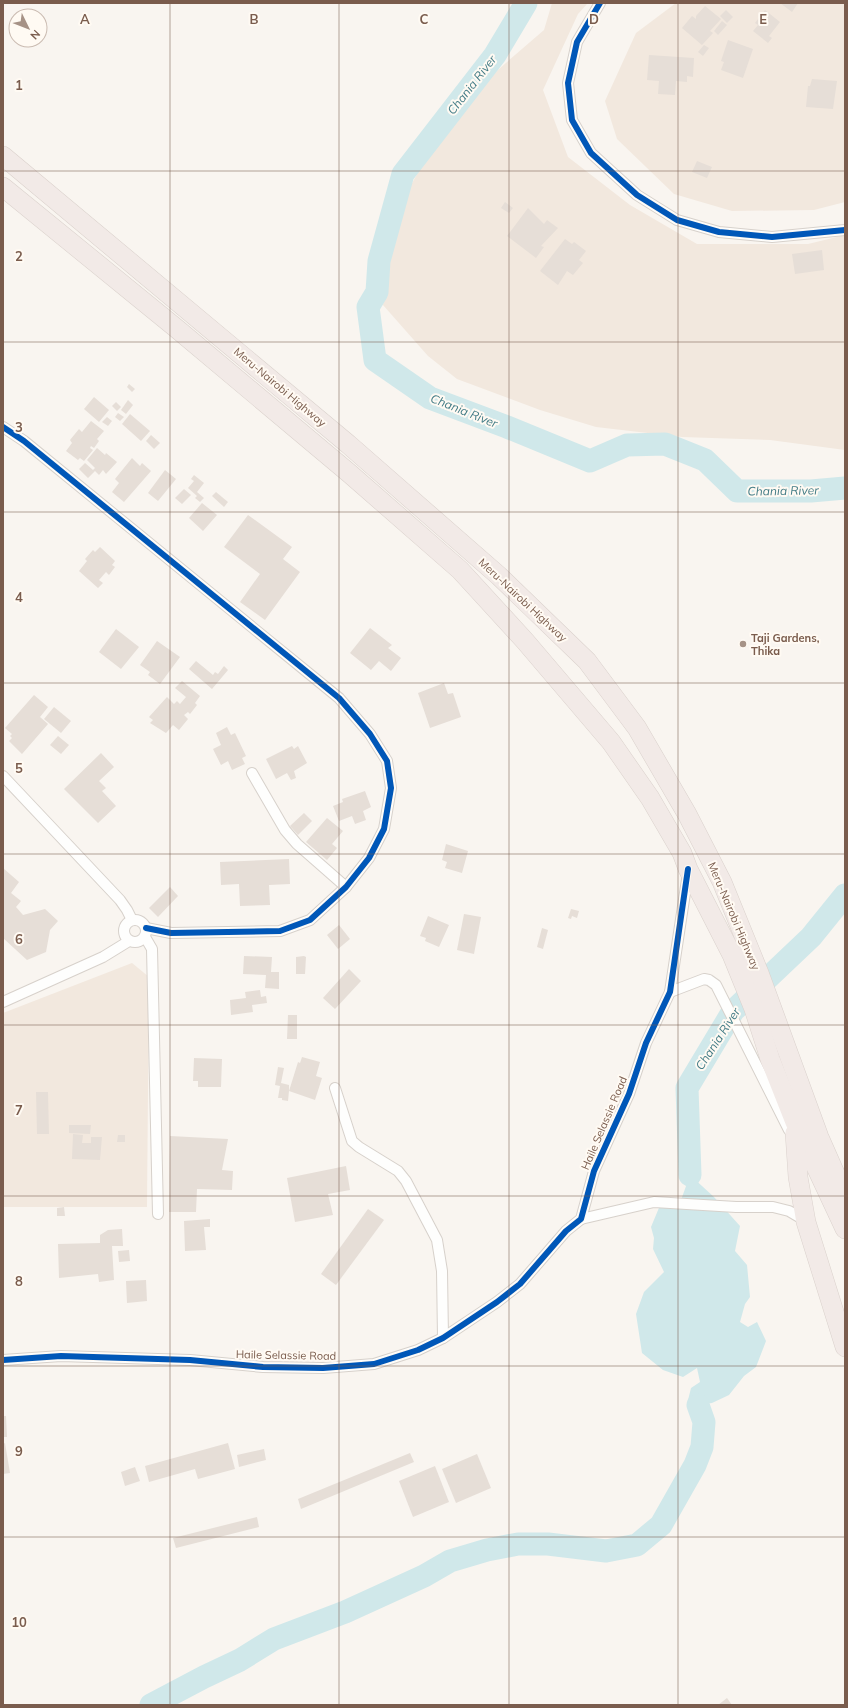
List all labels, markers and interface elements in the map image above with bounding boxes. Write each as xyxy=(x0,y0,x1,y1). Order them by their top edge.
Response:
north arrow xyxy=(8,8,48,48)
text: A xyxy=(80,11,90,27)
text: B xyxy=(250,11,259,27)
text: C xyxy=(420,11,429,27)
text: D xyxy=(589,11,599,27)
text: E xyxy=(759,11,767,27)
text: N xyxy=(27,27,43,43)
water label: Chania River xyxy=(444,52,500,117)
text: 1 xyxy=(15,77,23,93)
text: 2 xyxy=(15,248,23,264)
street label: Meru-Nairobi Highway xyxy=(231,344,329,430)
water label: Chania River xyxy=(428,390,500,431)
text: 3 xyxy=(15,419,23,435)
water label: Chania River xyxy=(747,482,819,499)
street label: Meru-Nairobi Highway xyxy=(476,555,570,645)
text: 4 xyxy=(15,589,23,605)
place label: Taji Gardens, Thika xyxy=(751,631,820,658)
marker: Taji Gardens, Thika xyxy=(738,639,748,649)
text: 5 xyxy=(15,760,23,776)
street label: Meru-Nairobi Highway xyxy=(705,860,763,972)
text: 6 xyxy=(15,931,23,947)
water label: Chania River xyxy=(692,1004,744,1073)
street label: Haile Selassie Road xyxy=(578,1074,630,1172)
text: 7 xyxy=(15,1102,23,1118)
text: 8 xyxy=(15,1273,23,1289)
street label: Haile Selassie Road xyxy=(236,1347,336,1363)
text: 9 xyxy=(15,1443,23,1459)
text: 10 xyxy=(11,1614,27,1630)

